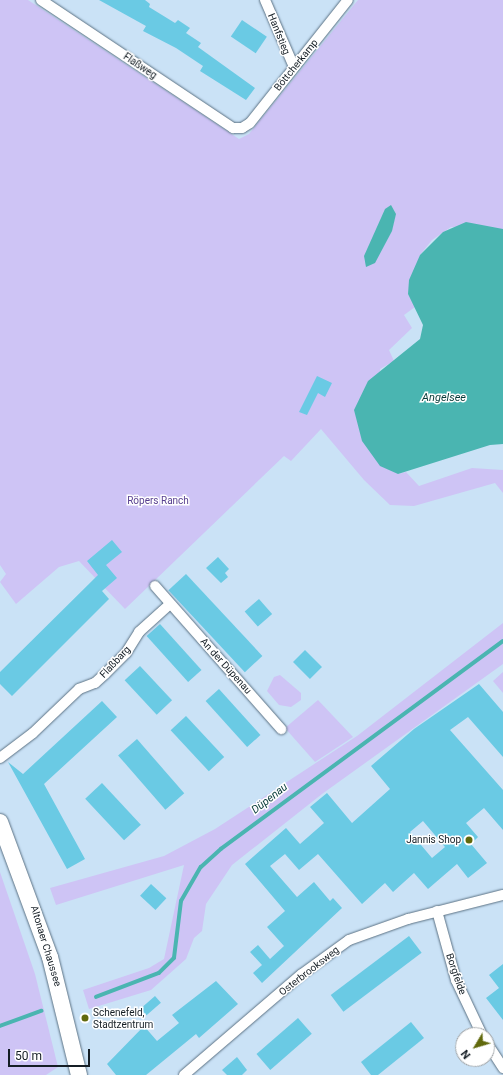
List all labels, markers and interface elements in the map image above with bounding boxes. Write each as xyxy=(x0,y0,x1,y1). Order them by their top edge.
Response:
street label: Hanfstieg xyxy=(265,12,293,56)
street label: Böttcherkamp xyxy=(272,37,320,93)
street label: Flaßweg xyxy=(121,50,159,82)
water label: Angelsee xyxy=(422,391,466,405)
park label: Röpers Ranch xyxy=(127,495,189,507)
street label: An der Düpenau xyxy=(198,636,254,696)
street label: Flaßbarg xyxy=(97,644,133,680)
water label: Düpenau xyxy=(249,781,291,817)
place label: Jannis Shop xyxy=(406,834,461,846)
marker: Jannis Shop xyxy=(464,835,474,845)
street label: Altonaer Chaussee xyxy=(28,904,64,988)
street label: Osterbrooksweg xyxy=(277,944,341,998)
street label: Borgfelde xyxy=(443,952,469,996)
place label: Schenefeld, Stadtzentrum xyxy=(93,1006,153,1030)
marker: Schenefeld, Stadtzentrum xyxy=(80,1013,90,1023)
north arrow xyxy=(455,1027,495,1067)
scale bar xyxy=(10,1041,92,1067)
text: N xyxy=(458,1047,473,1061)
text: 50 m xyxy=(15,1049,42,1063)

